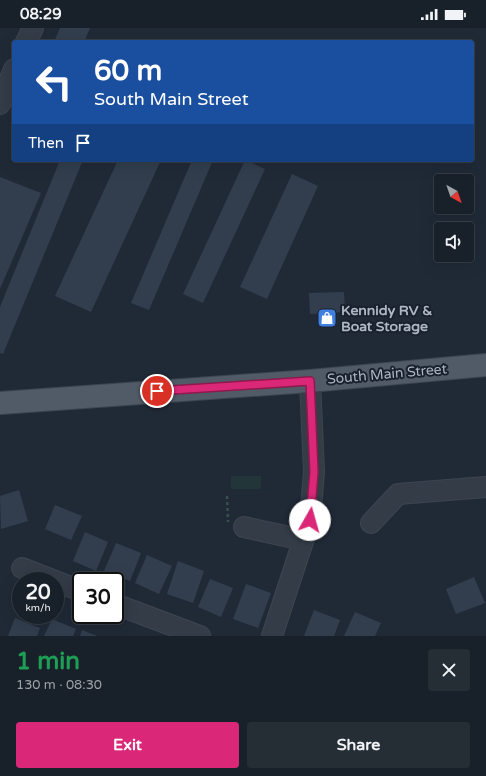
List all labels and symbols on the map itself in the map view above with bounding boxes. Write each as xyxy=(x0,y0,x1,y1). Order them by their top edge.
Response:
north arrow xyxy=(434,174,474,214)
place label: Kennidy RV & Boat Storage xyxy=(341,302,432,335)
shop icon: Kennidy RV & Boat Storage xyxy=(316,307,338,329)
street label: South Main Street xyxy=(326,360,448,388)
pin xyxy=(140,374,174,408)
position arrow xyxy=(289,499,331,541)
speed limit sign: 30 xyxy=(72,572,124,624)

